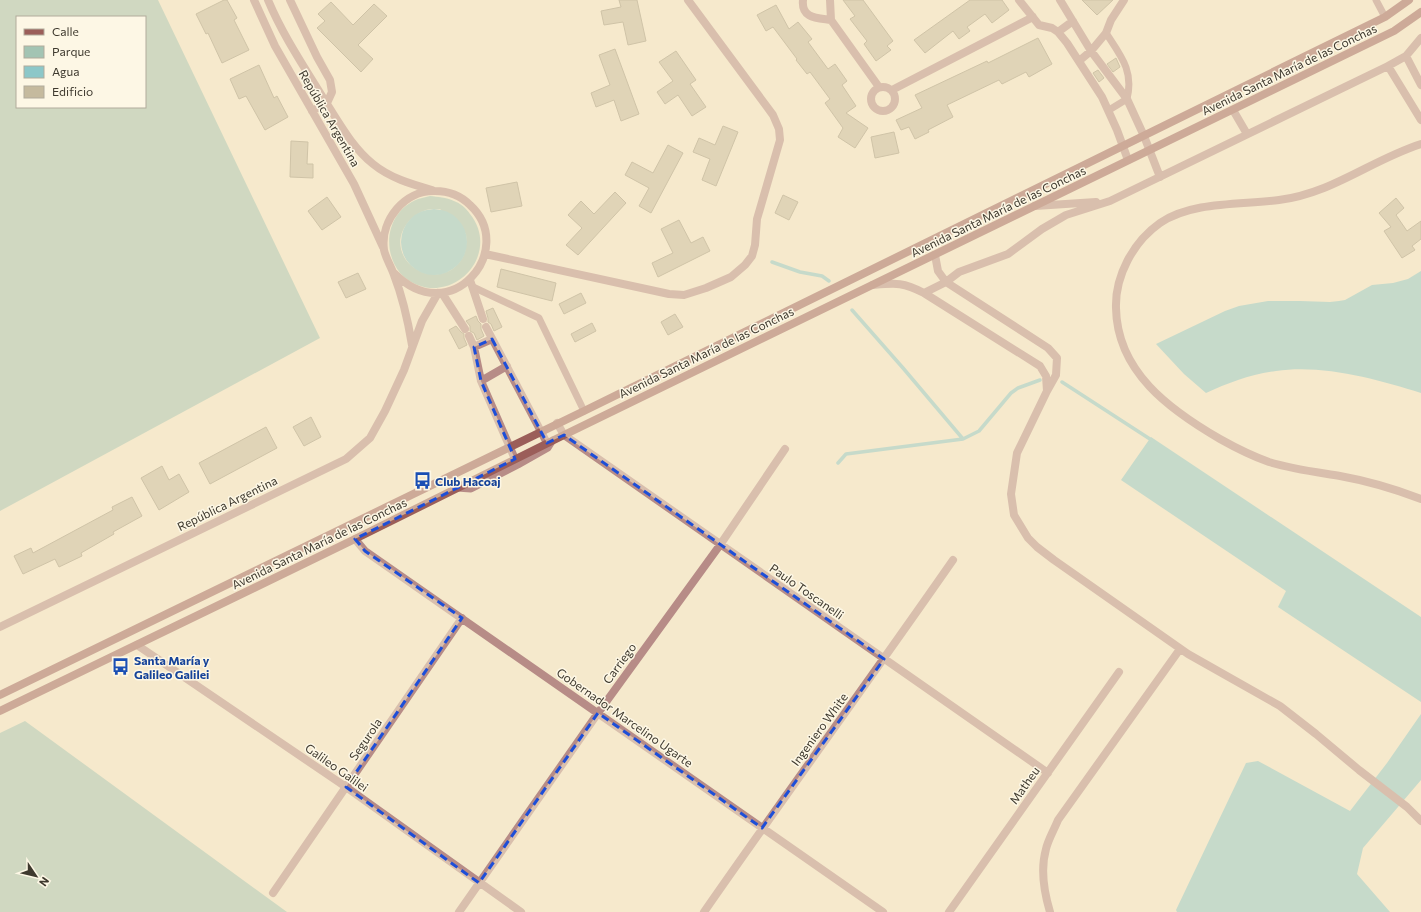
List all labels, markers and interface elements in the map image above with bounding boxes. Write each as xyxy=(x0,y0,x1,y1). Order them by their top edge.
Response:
legend xyxy=(16,16,146,108)
street label: Avenida Santa María de las Conchas xyxy=(1199,20,1379,118)
text: Calle xyxy=(52,24,79,38)
text: Parque xyxy=(52,44,90,58)
text: Agua xyxy=(52,64,80,78)
street label: República Argentina xyxy=(297,67,363,169)
text: Edificio xyxy=(52,84,93,98)
street label: Avenida Santa María de las Conchas xyxy=(908,162,1088,260)
street label: Avenida Santa María de las Conchas xyxy=(616,303,796,401)
bus stop icon: Club Hacoaj xyxy=(412,471,432,491)
street label: República Argentina xyxy=(175,473,279,533)
place label: Club Hacoaj xyxy=(435,474,501,488)
street label: Avenida Santa María de las Conchas xyxy=(229,494,409,592)
street label: Paulo Toscanelli xyxy=(767,560,847,622)
street label: Carriego xyxy=(600,640,638,686)
place label: Santa María y Galileo Galilei xyxy=(134,653,210,681)
bus stop icon: Santa María y Galileo Galilei xyxy=(111,657,131,677)
street label: Gobernador Marcelino Ugarte xyxy=(554,665,696,769)
street label: Ingeniero White xyxy=(788,690,850,768)
street label: Segurola xyxy=(346,715,384,763)
street label: Galileo Galilei xyxy=(303,740,371,794)
street label: Matheu xyxy=(1006,764,1042,806)
north arrow xyxy=(16,856,56,896)
text: N xyxy=(37,875,52,889)

